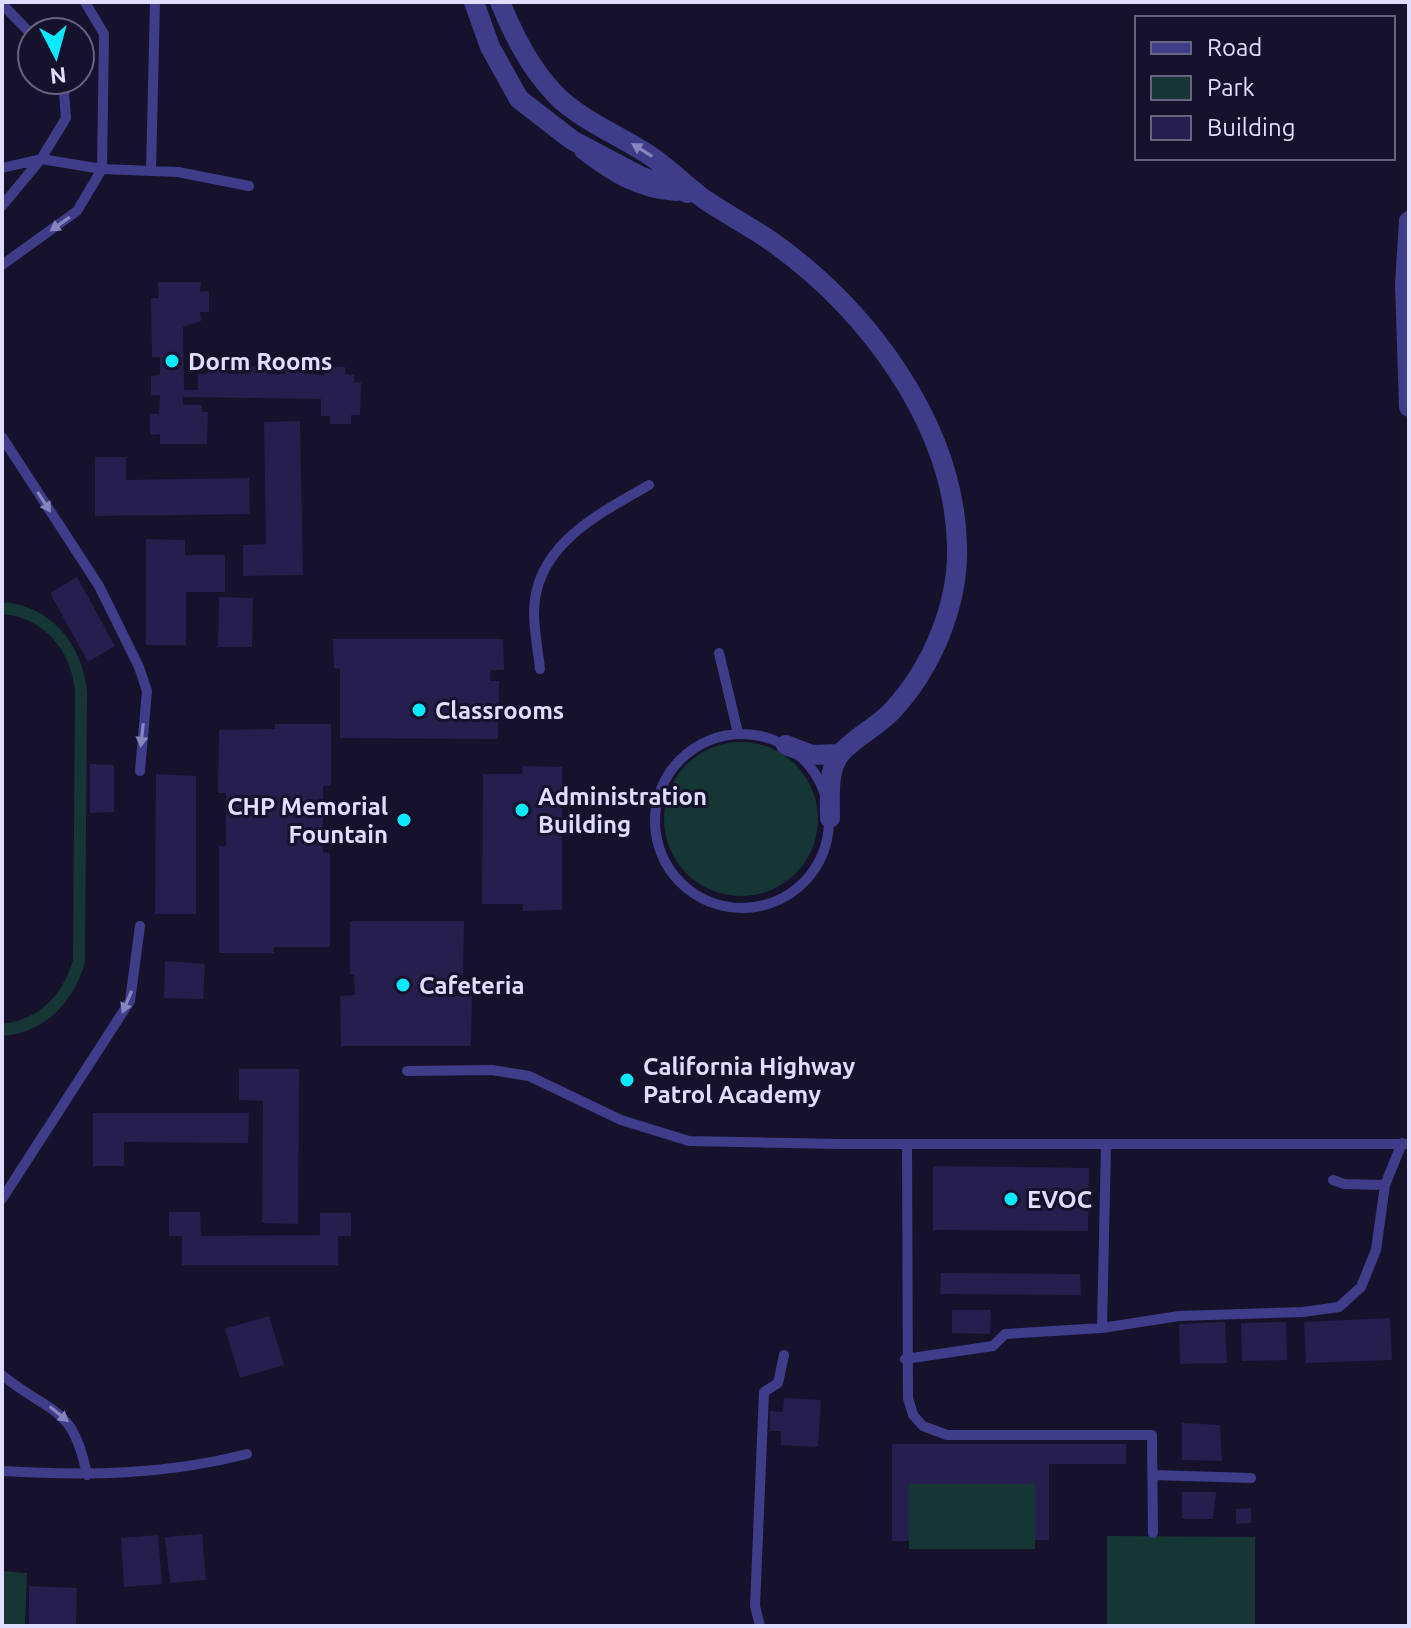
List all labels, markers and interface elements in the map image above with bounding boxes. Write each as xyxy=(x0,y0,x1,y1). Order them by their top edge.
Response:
north arrow xyxy=(16,16,96,96)
legend xyxy=(1135,16,1395,160)
text: Road xyxy=(1207,34,1262,61)
text: N xyxy=(49,63,68,90)
text: Park xyxy=(1207,74,1255,101)
text: Building xyxy=(1207,114,1295,141)
one-way arrow xyxy=(631,143,652,158)
one-way arrow xyxy=(49,216,70,232)
place label: Dorm Rooms xyxy=(188,348,332,375)
marker: Dorm Rooms xyxy=(163,352,181,370)
one-way arrow xyxy=(36,492,51,513)
place label: Classrooms xyxy=(435,697,564,724)
marker: Classrooms xyxy=(410,701,428,719)
one-way arrow xyxy=(136,723,149,748)
place label: Administration Building xyxy=(538,783,707,838)
place label: CHP Memorial Fountain xyxy=(227,793,388,848)
marker: Administration Building xyxy=(513,801,531,819)
marker: CHP Memorial Fountain xyxy=(395,811,413,829)
place label: Cafeteria xyxy=(419,972,524,999)
marker: Cafeteria xyxy=(394,976,412,994)
one-way arrow xyxy=(121,990,134,1014)
place label: California Highway Patrol Academy xyxy=(643,1053,855,1108)
marker: California Highway Patrol Academy xyxy=(618,1071,636,1089)
place label: EVOC xyxy=(1027,1186,1092,1213)
marker: EVOC xyxy=(1002,1190,1020,1208)
one-way arrow xyxy=(49,1405,69,1422)

